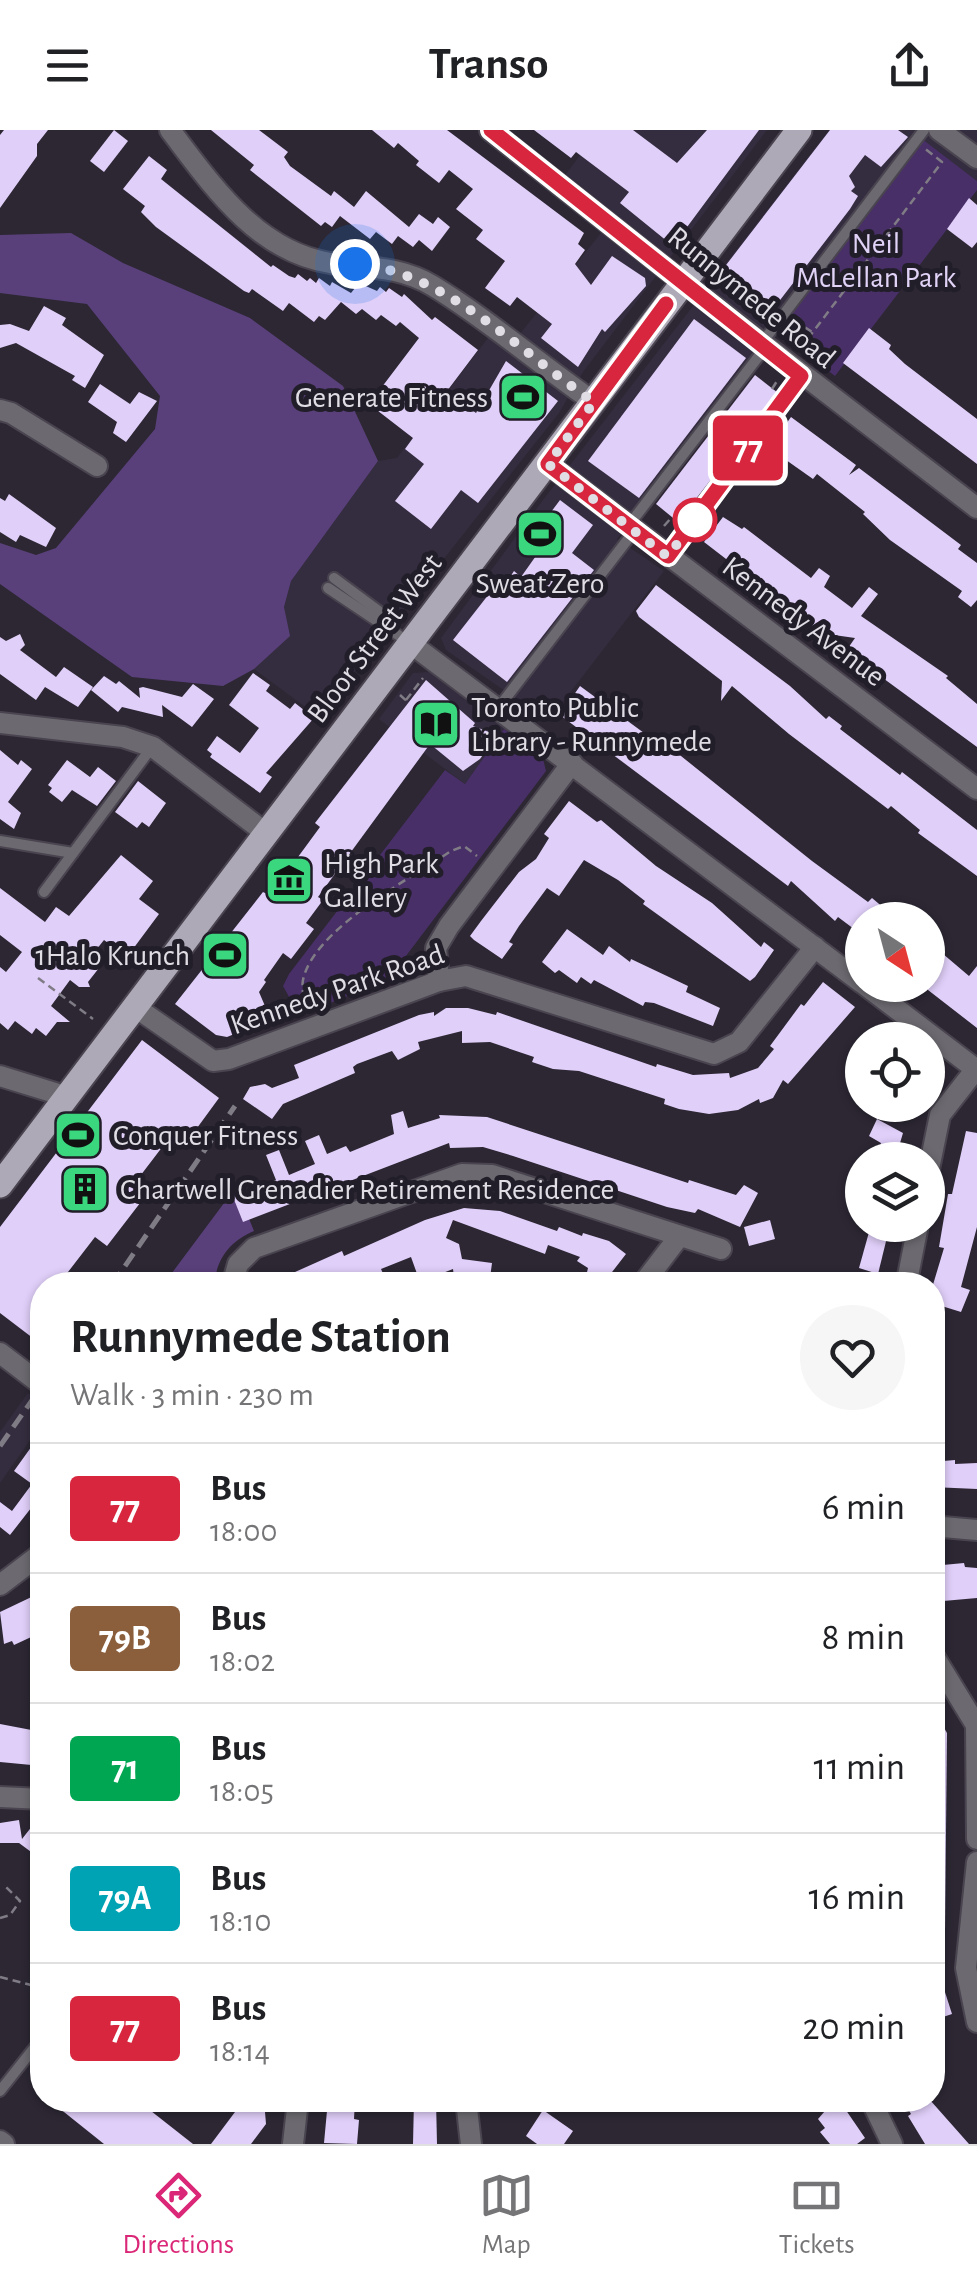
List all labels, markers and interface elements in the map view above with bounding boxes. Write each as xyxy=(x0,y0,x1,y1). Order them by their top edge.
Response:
icon: menu xyxy=(40,38,95,93)
icon: share xyxy=(882,38,937,93)
text: Transo xyxy=(429,42,548,87)
street label: Runnymede Road xyxy=(662,221,841,374)
park label: Neil McLellan Park xyxy=(796,229,956,293)
your location xyxy=(330,239,380,289)
sports icon: Generate Fitness xyxy=(497,371,549,423)
place label: Generate Fitness xyxy=(295,383,488,413)
line badge: 77 xyxy=(703,416,793,480)
text: 77 xyxy=(733,431,763,466)
unlabelled marker xyxy=(674,499,716,541)
sports icon: Sweat Zero xyxy=(514,508,566,560)
street label: Bloor Street West xyxy=(302,548,448,729)
street label: Kennedy Avenue xyxy=(717,551,890,692)
place label: Sweat Zero xyxy=(476,569,604,599)
place label: Toronto Public Library - Runnymede xyxy=(471,693,712,757)
library icon: Toronto Public Library - Runnymede xyxy=(410,698,462,750)
place label: High Park Gallery xyxy=(324,849,439,913)
museum icon: High Park Gallery xyxy=(263,854,315,906)
north arrow xyxy=(845,902,945,1002)
map controls xyxy=(845,902,945,1242)
sports icon: 1Halo Krunch xyxy=(199,929,251,981)
street label: Kennedy Park Road xyxy=(227,939,448,1041)
place label: 1Halo Krunch xyxy=(35,941,190,971)
button: locate xyxy=(845,1022,945,1122)
sports icon: Conquer Fitness xyxy=(52,1109,104,1161)
place label: Conquer Fitness xyxy=(113,1121,298,1151)
button: layers xyxy=(845,1142,945,1242)
building icon: Chartwell Grenadier Retirement Residence xyxy=(59,1163,111,1215)
place label: Chartwell Grenadier Retirement Residence xyxy=(120,1175,614,1205)
button: heart xyxy=(800,1305,905,1410)
text: Runnymede Station xyxy=(70,1314,451,1362)
text: Walk · 3 min · 230 m xyxy=(70,1379,314,1411)
text: Bus xyxy=(210,1470,266,1508)
text: 6 min xyxy=(822,1489,905,1527)
text: 77 xyxy=(110,1491,140,1526)
text: 18:00 xyxy=(210,1515,277,1547)
text: Bus xyxy=(210,1600,266,1638)
text: 8 min xyxy=(822,1619,905,1657)
text: 79B xyxy=(99,1621,151,1656)
text: 18:02 xyxy=(210,1645,275,1677)
text: Bus xyxy=(210,1730,266,1768)
text: 11 min xyxy=(813,1749,905,1787)
text: 71 xyxy=(111,1751,139,1786)
text: 18:05 xyxy=(210,1775,274,1807)
text: Bus xyxy=(210,1860,266,1898)
text: 16 min xyxy=(809,1879,905,1917)
text: 79A xyxy=(98,1881,152,1916)
text: 18:10 xyxy=(210,1905,271,1937)
text: Bus xyxy=(210,1990,266,2028)
text: 20 min xyxy=(802,2009,905,2047)
text: 77 xyxy=(110,2011,140,2046)
text: 18:14 xyxy=(210,2035,270,2067)
tab: Directions xyxy=(122,2168,234,2262)
tab: Map xyxy=(479,2168,534,2262)
tab: Tickets xyxy=(779,2168,855,2262)

